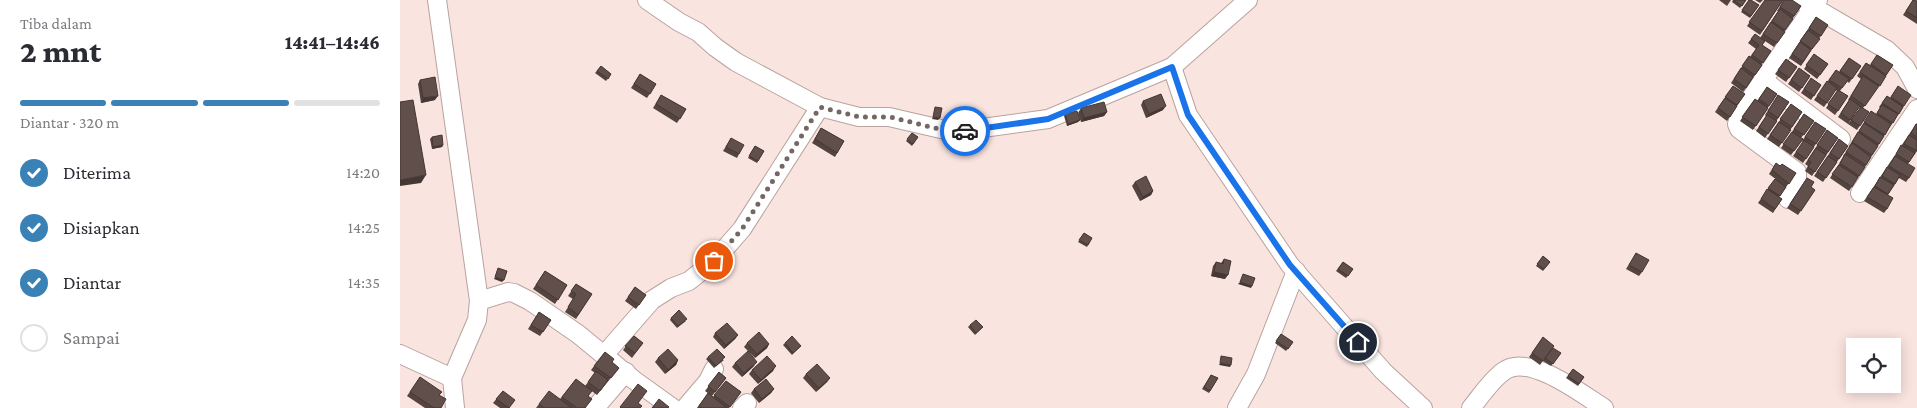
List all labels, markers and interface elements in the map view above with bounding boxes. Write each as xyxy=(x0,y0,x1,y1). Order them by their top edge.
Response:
text: Tiba dalam xyxy=(20,15,92,32)
text: 14:41–14:46 xyxy=(285,32,380,53)
text: 2 mnt xyxy=(20,33,101,69)
courier xyxy=(940,106,990,156)
text: Diantar · 320 m xyxy=(20,114,119,131)
icon: car xyxy=(951,117,979,145)
icon: check xyxy=(20,159,48,187)
text: Diterima xyxy=(63,162,131,183)
text: 14:20 xyxy=(346,164,380,181)
icon: check xyxy=(20,214,48,242)
text: Disiapkan xyxy=(63,217,140,238)
text: 14:25 xyxy=(348,219,380,236)
pin xyxy=(693,240,735,282)
icon: bag xyxy=(700,247,728,275)
icon: check xyxy=(20,269,48,297)
text: Diantar xyxy=(63,272,121,293)
text: 14:35 xyxy=(348,274,380,291)
pin xyxy=(1337,321,1379,363)
text: Sampai xyxy=(63,327,120,348)
icon: home xyxy=(1344,328,1372,356)
map controls xyxy=(1846,338,1901,393)
button: locate xyxy=(1846,338,1901,393)

